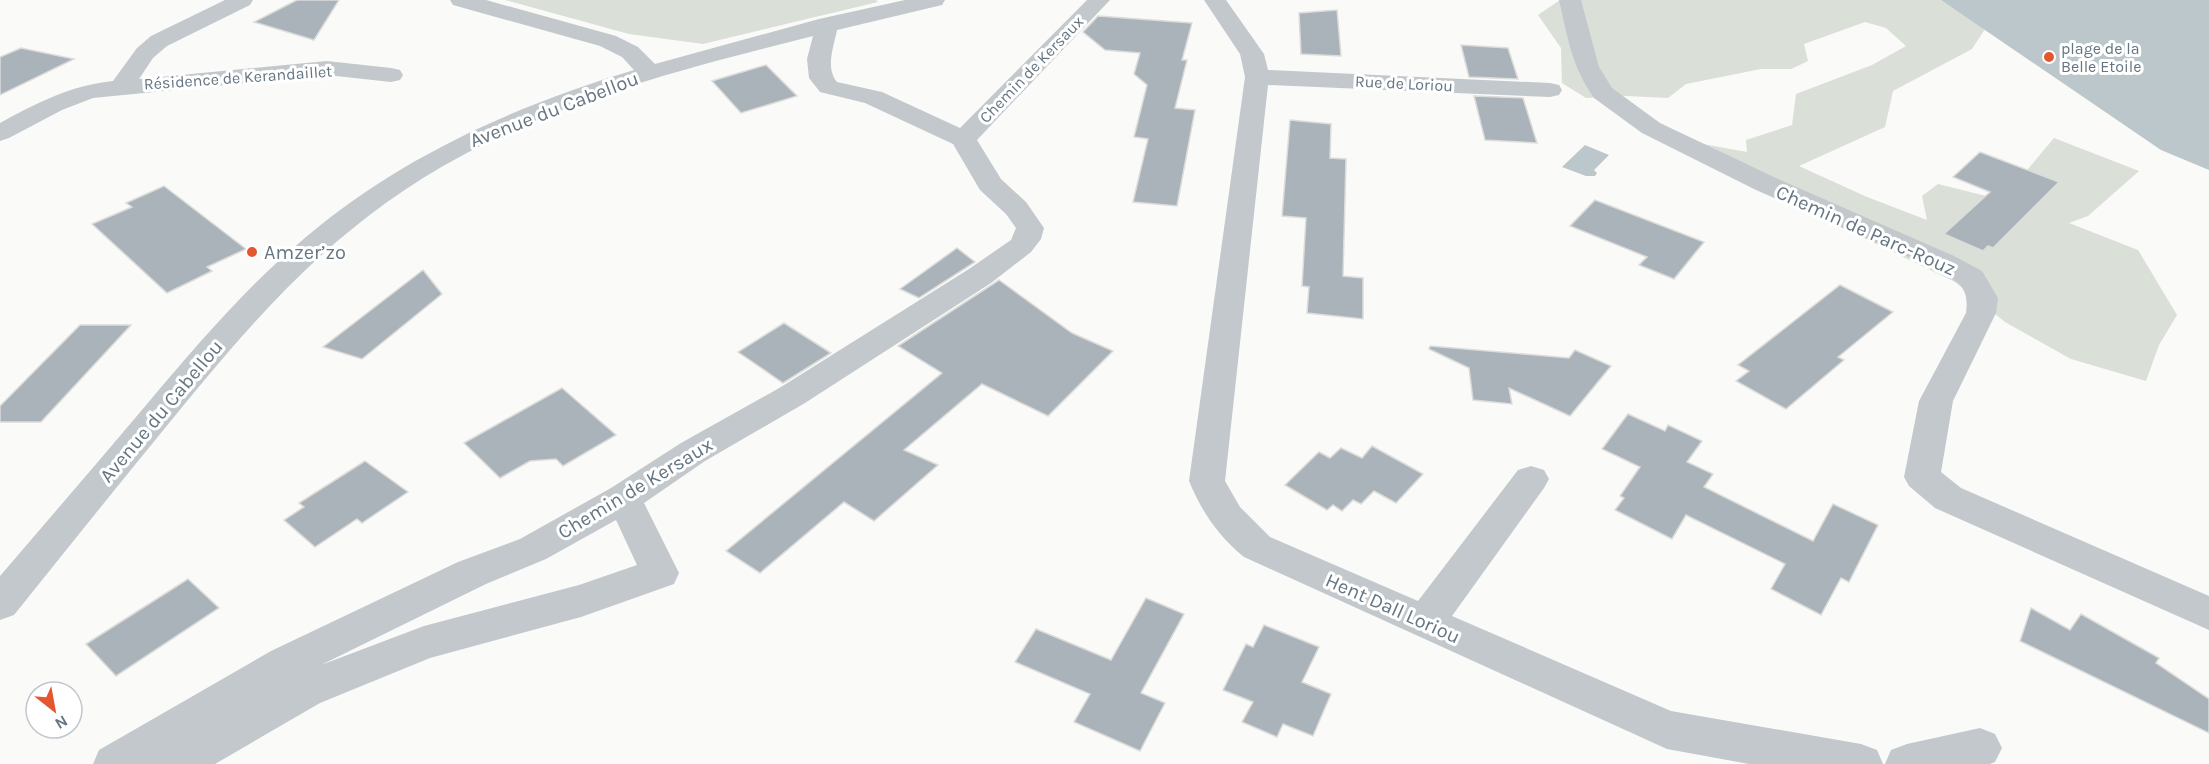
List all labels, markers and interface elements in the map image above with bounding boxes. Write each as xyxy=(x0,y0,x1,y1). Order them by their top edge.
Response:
street label: Chemin de Kersaux xyxy=(975,12,1087,127)
place label: plage de la Belle Etoile xyxy=(2061,39,2141,76)
marker: plage de la Belle Etoile xyxy=(2042,50,2056,64)
street label: Résidence de Kerandaillet xyxy=(143,61,333,94)
street label: Avenue du Cabellou xyxy=(467,67,642,152)
street label: Rue de Loriou xyxy=(1354,71,1454,96)
street label: Chemin de Parc-Rouz xyxy=(1772,180,1959,280)
place label: Amzer’zo xyxy=(264,241,346,264)
marker: Amzer’zo xyxy=(245,245,259,259)
street label: Avenue du Cabellou xyxy=(95,335,228,487)
street label: Chemin de Kersaux xyxy=(554,433,717,544)
street label: Hent Dall Loriou xyxy=(1322,569,1464,648)
north arrow xyxy=(24,680,84,740)
text: N xyxy=(52,711,71,734)

